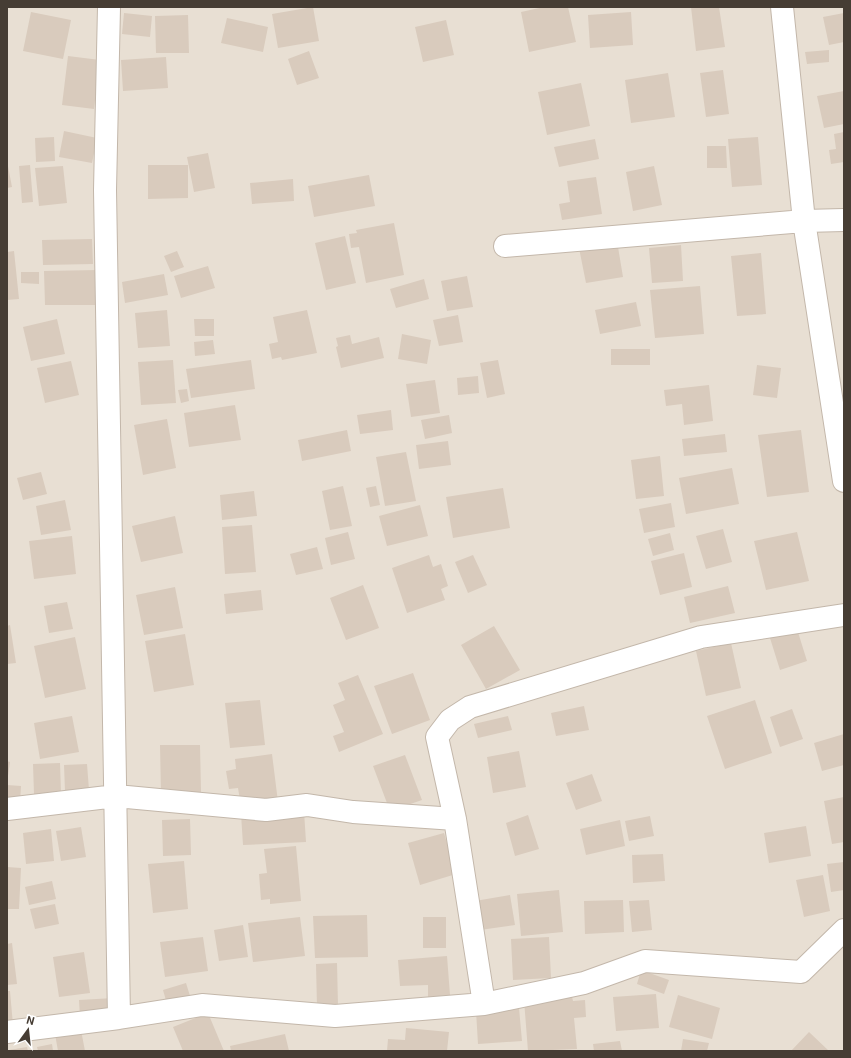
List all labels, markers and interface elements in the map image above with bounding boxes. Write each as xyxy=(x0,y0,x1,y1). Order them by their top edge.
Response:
north arrow xyxy=(8,1010,48,1050)
text: N xyxy=(25,1014,36,1028)

